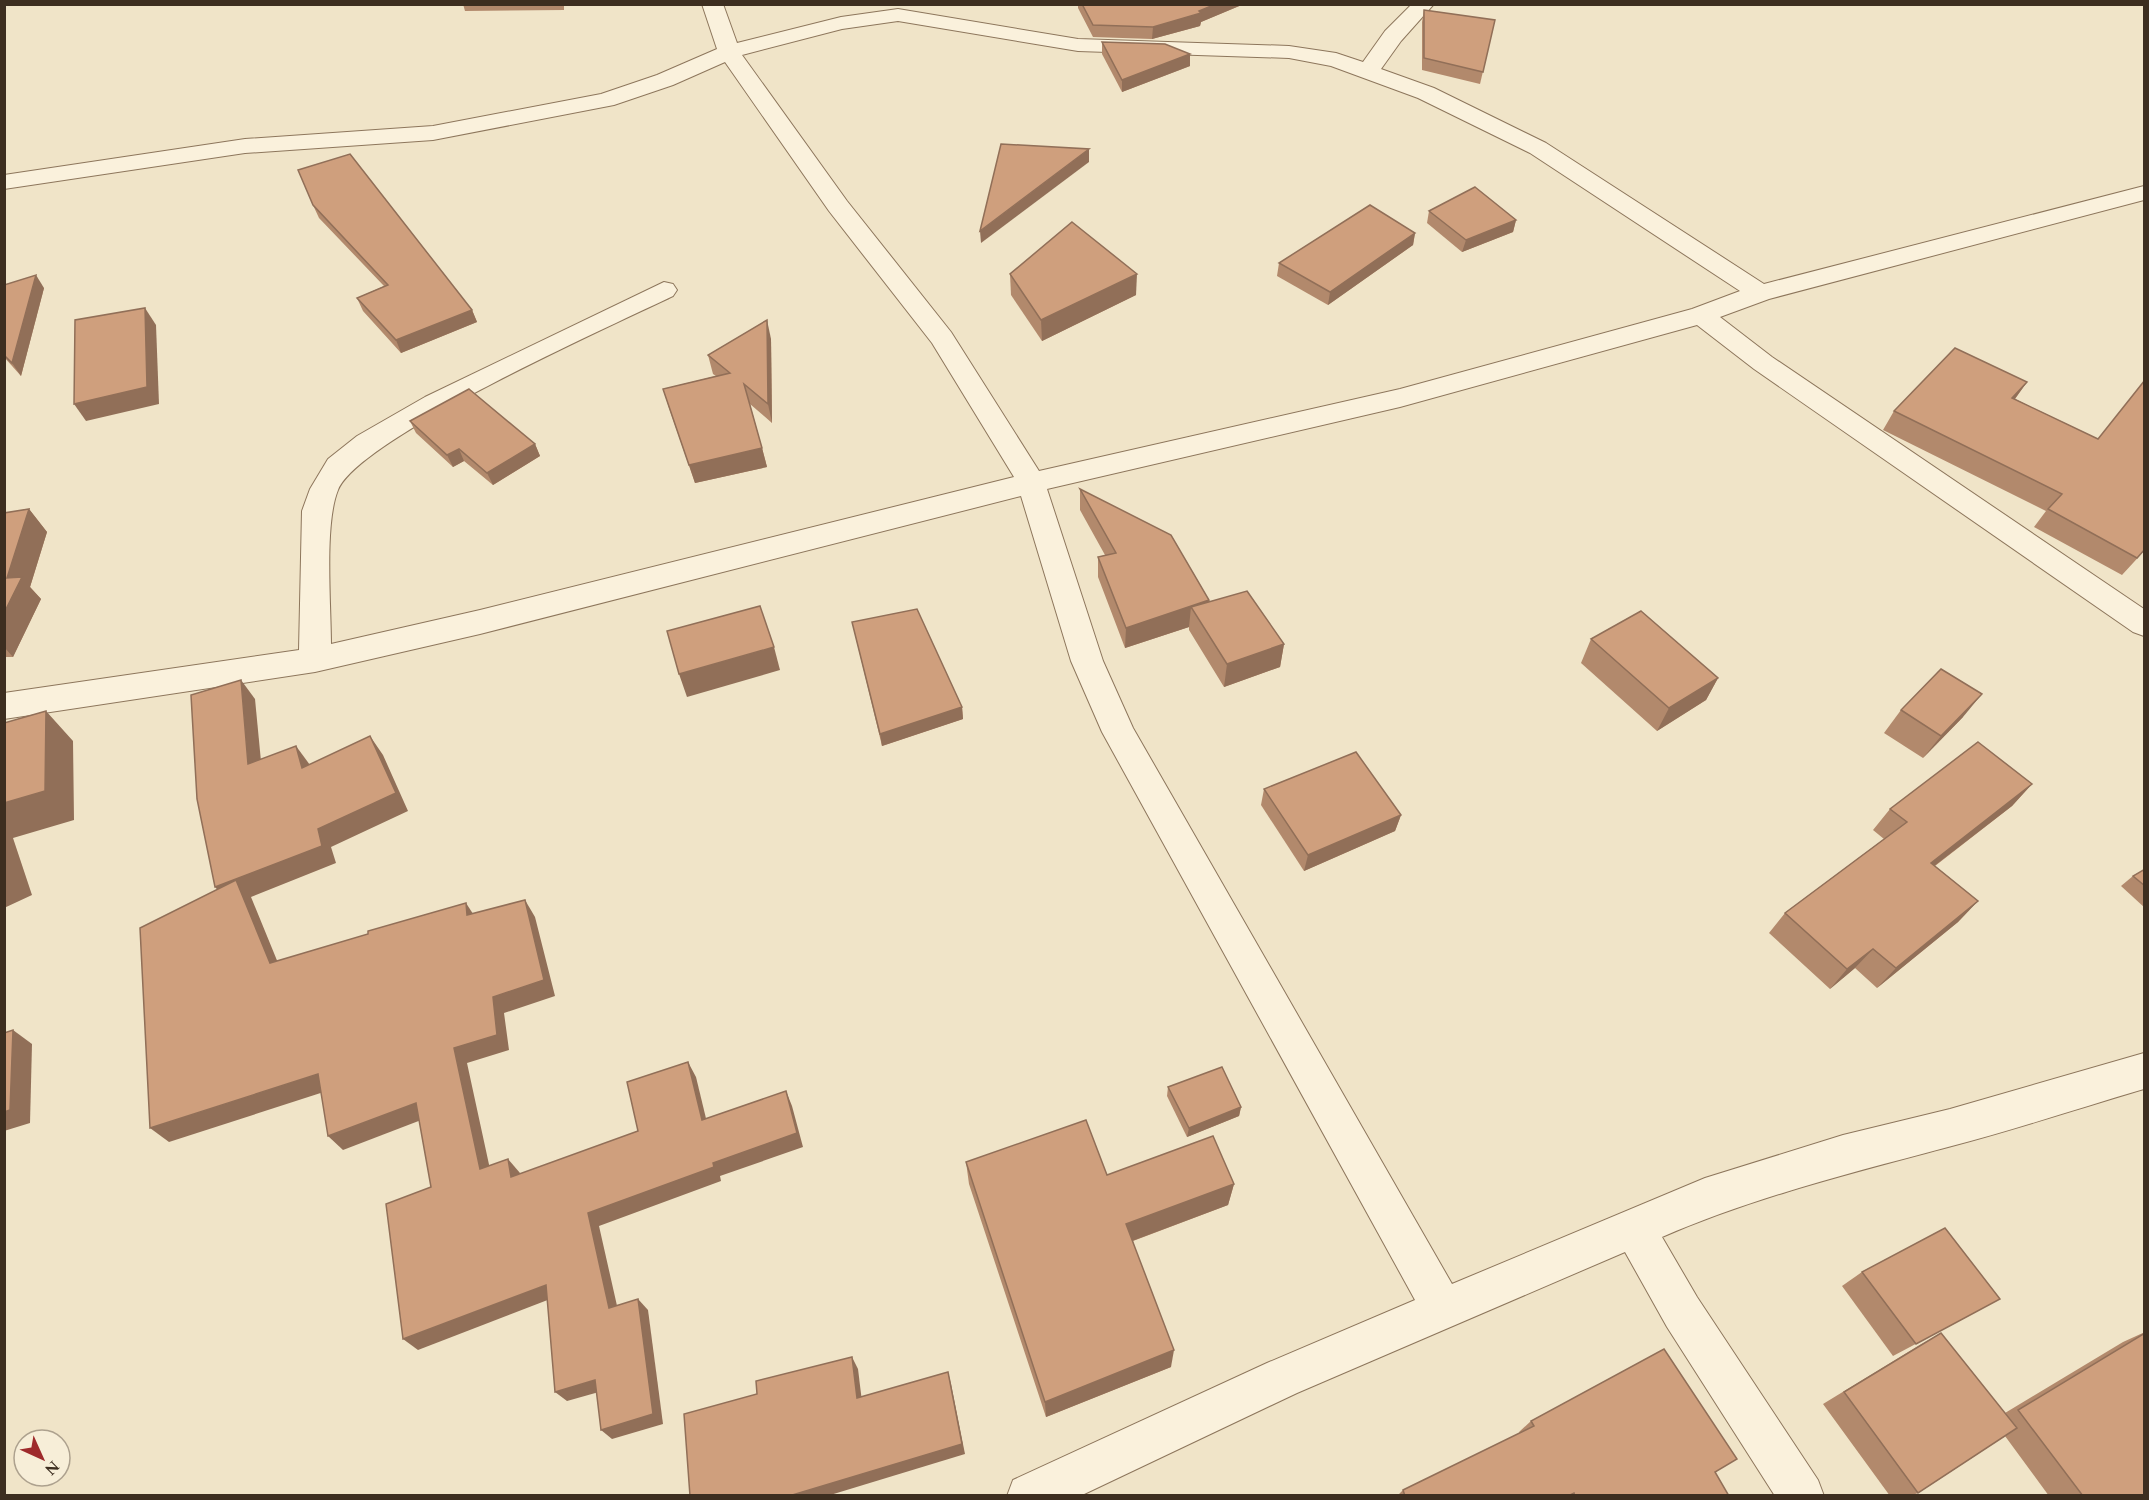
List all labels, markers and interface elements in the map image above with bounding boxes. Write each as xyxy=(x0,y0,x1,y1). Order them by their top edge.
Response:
north arrow xyxy=(12,1428,72,1488)
text: N xyxy=(39,1455,65,1481)

